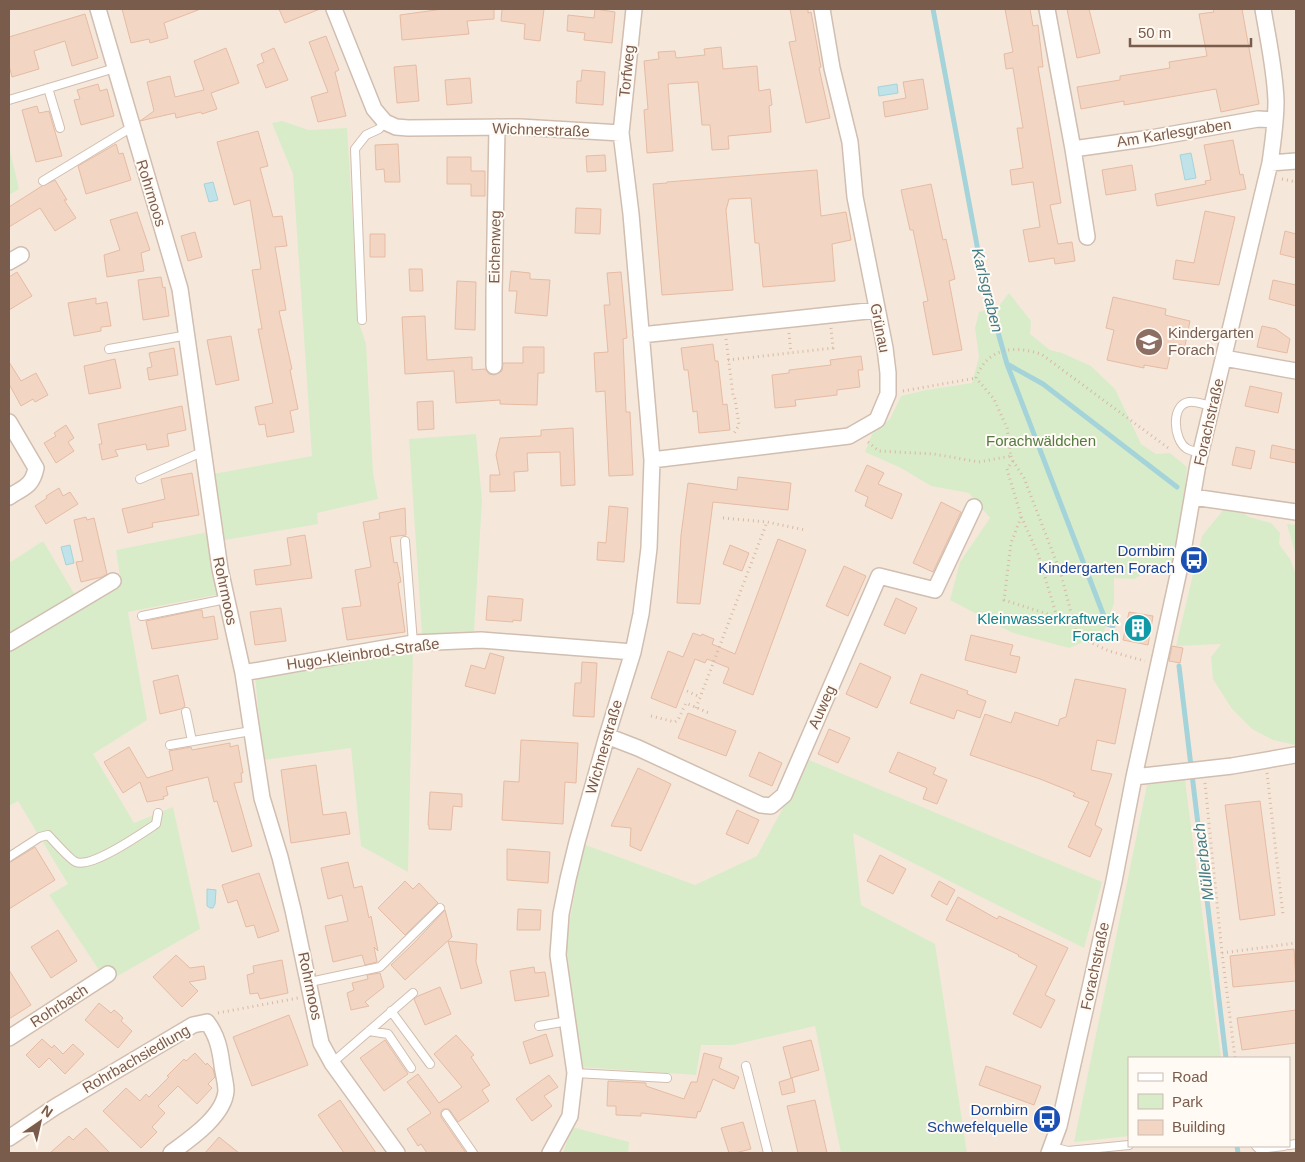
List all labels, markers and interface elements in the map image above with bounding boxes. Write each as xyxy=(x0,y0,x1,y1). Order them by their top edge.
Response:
scale bar xyxy=(1130,15,1251,47)
text: 50 m xyxy=(1138,24,1171,41)
street label: Torfweg xyxy=(615,44,638,98)
street label: Am Karlesgraben xyxy=(1115,115,1232,150)
street label: Wichnerstraße xyxy=(492,119,590,140)
street label: Rohrmoos xyxy=(133,157,170,228)
street label: Eichenweg xyxy=(485,210,504,284)
water label: Karlsgraben xyxy=(969,246,1006,334)
street label: Grünau xyxy=(867,302,894,354)
place label: Kindergarten Forach xyxy=(1168,324,1254,358)
school or university icon: Kindergarten Forach xyxy=(1134,327,1164,357)
street label: Forachstraße xyxy=(1190,377,1227,467)
park label: Forachwäldchen xyxy=(986,432,1096,449)
place label: Dornbirn Kindergarten Forach xyxy=(1038,542,1175,576)
bus stop icon: Dornbirn Kindergarten Forach xyxy=(1179,545,1209,575)
street label: Rohrmoos xyxy=(210,555,241,627)
place label: Kleinwasserkraftwerk Forach xyxy=(977,610,1119,644)
building icon: Kleinwasserkraftwerk Forach xyxy=(1123,613,1153,643)
street label: Hugo-Kleinbrod-Straße xyxy=(285,634,440,673)
street label: Auweg xyxy=(804,682,839,731)
street label: Wichnerstraße xyxy=(582,698,625,796)
water label: Müllerbach xyxy=(1190,822,1217,902)
street label: Forachstraße xyxy=(1077,921,1112,1011)
street label: Rohrmoos xyxy=(295,950,326,1022)
street label: Rohrbach xyxy=(27,981,91,1030)
street label: Rohrbachsiedlung xyxy=(79,1021,192,1096)
legend xyxy=(1128,1057,1290,1147)
text: Road xyxy=(1172,1068,1208,1085)
text: Park xyxy=(1172,1093,1203,1110)
north arrow xyxy=(15,1097,65,1147)
place label: Dornbirn Schwefelquelle xyxy=(927,1101,1028,1135)
text: N xyxy=(39,1102,56,1121)
bus stop icon: Dornbirn Schwefelquelle xyxy=(1032,1104,1062,1134)
text: Building xyxy=(1172,1118,1225,1135)

